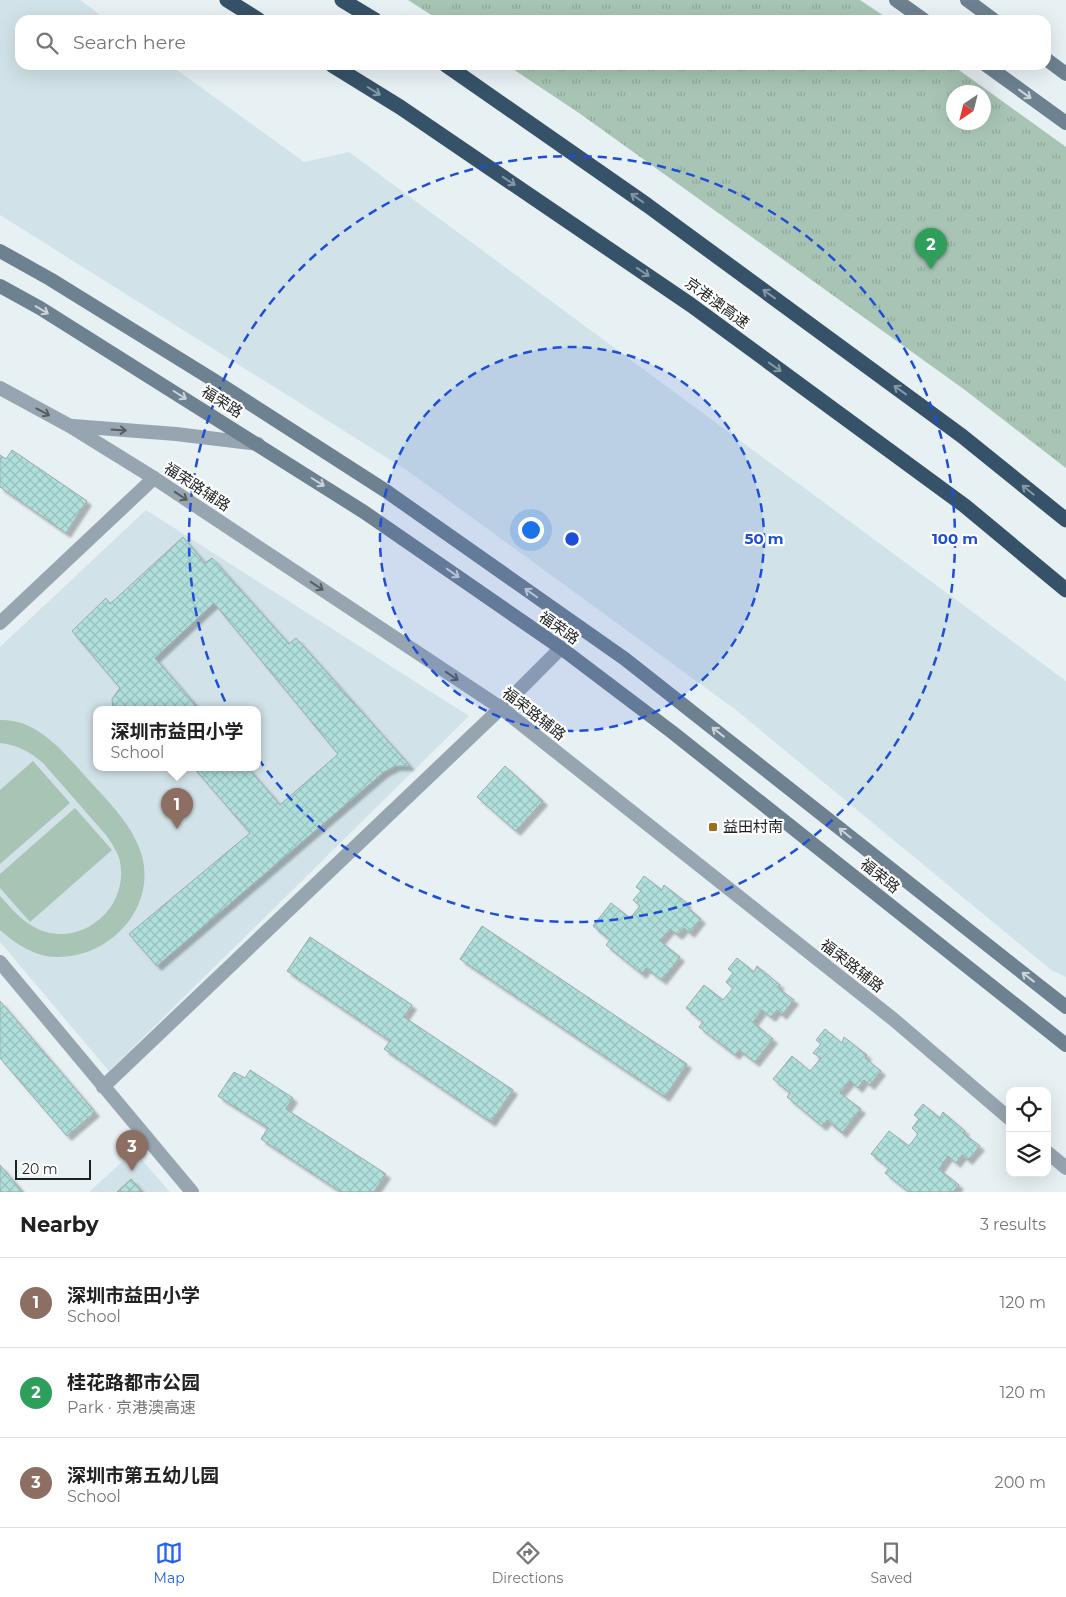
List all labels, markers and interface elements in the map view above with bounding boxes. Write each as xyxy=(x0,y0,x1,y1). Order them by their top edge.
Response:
search box xyxy=(15,15,1051,70)
icon: search xyxy=(33,29,61,57)
text: Search here xyxy=(73,31,186,54)
north arrow xyxy=(946,85,991,130)
one-way arrow xyxy=(366,86,380,96)
one-way arrow xyxy=(1018,88,1031,99)
one-way arrow xyxy=(502,176,516,186)
one-way arrow xyxy=(631,193,645,203)
pin: 2 xyxy=(915,228,947,269)
one-way arrow xyxy=(636,267,650,277)
street label: 京港澳高速 xyxy=(681,273,753,332)
one-way arrow xyxy=(762,289,776,299)
one-way arrow xyxy=(35,305,49,315)
one-way arrow xyxy=(768,362,782,372)
street label: 福荣路 xyxy=(198,382,246,422)
one-way arrow xyxy=(893,385,907,395)
one-way arrow xyxy=(173,391,187,401)
one-way arrow xyxy=(35,407,50,417)
one-way arrow xyxy=(110,425,126,435)
street label: 福荣路辅路 xyxy=(161,458,234,515)
one-way arrow xyxy=(310,477,324,487)
one-way arrow xyxy=(1022,484,1035,495)
one-way arrow xyxy=(174,492,188,502)
your location xyxy=(518,517,544,543)
text: 50 m xyxy=(744,529,784,548)
text: 100 m xyxy=(932,529,978,548)
centre of rings xyxy=(563,530,581,548)
one-way arrow xyxy=(445,568,459,578)
one-way arrow xyxy=(310,581,324,591)
one-way arrow xyxy=(524,588,538,598)
street label: 福荣路 xyxy=(535,607,583,648)
one-way arrow xyxy=(445,671,459,681)
street label: 福荣路辅路 xyxy=(499,683,570,744)
popup xyxy=(93,706,261,771)
text: 深圳市益田小学 xyxy=(110,720,244,743)
one-way arrow xyxy=(712,726,725,737)
text: School xyxy=(110,743,164,762)
pin: 1 xyxy=(161,788,193,829)
place label: 益田村南 xyxy=(723,817,783,836)
marker: 益田村南 xyxy=(707,821,719,833)
one-way arrow xyxy=(839,827,852,838)
street label: 福荣路 xyxy=(857,854,904,897)
street label: 福荣路辅路 xyxy=(817,935,888,996)
one-way arrow xyxy=(1022,971,1035,982)
map controls xyxy=(1006,1087,1051,1177)
button: locate xyxy=(1006,1087,1051,1132)
pin: 3 xyxy=(116,1130,148,1171)
button: layers xyxy=(1006,1132,1051,1177)
scale bar xyxy=(15,1157,91,1180)
text: 20 m xyxy=(22,1160,58,1178)
text: Nearby xyxy=(20,1212,99,1237)
text: 3 results xyxy=(980,1215,1046,1234)
text: 深圳市益田小学 xyxy=(67,1284,200,1307)
text: 1 xyxy=(33,1293,39,1312)
text: 120 m xyxy=(999,1293,1046,1312)
text: School xyxy=(67,1307,121,1326)
text: 桂花路都市公园 xyxy=(67,1371,200,1394)
text: 2 xyxy=(31,1383,41,1402)
text: 120 m xyxy=(999,1383,1046,1402)
text: Park · 京港澳高速 xyxy=(67,1398,196,1417)
text: 深圳市第五幼儿园 xyxy=(67,1464,219,1487)
text: 3 xyxy=(31,1473,41,1492)
text: 200 m xyxy=(995,1473,1046,1492)
text: School xyxy=(67,1487,121,1506)
tab: Map xyxy=(154,1539,185,1587)
tab: Directions xyxy=(492,1539,563,1587)
tab: Saved xyxy=(870,1539,912,1587)

